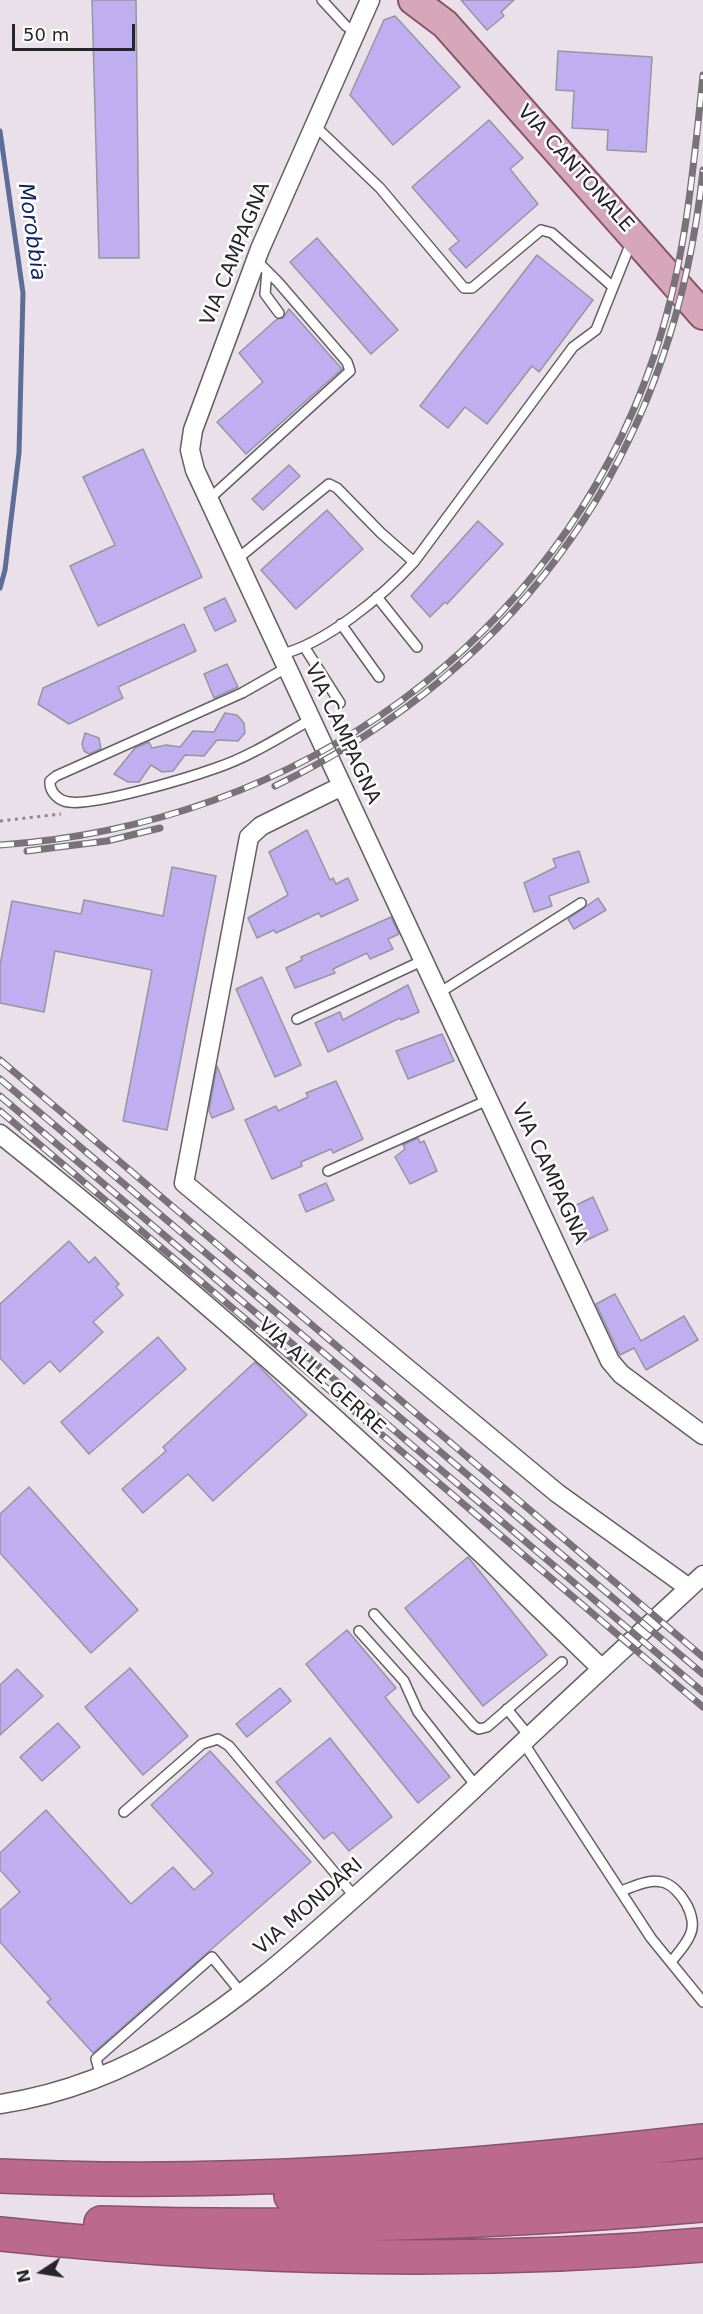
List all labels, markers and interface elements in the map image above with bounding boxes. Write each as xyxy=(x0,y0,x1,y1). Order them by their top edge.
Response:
scale bar xyxy=(15,12,138,50)
text: 50 m xyxy=(23,24,69,45)
street label: VIA CANTONALE xyxy=(512,101,638,237)
street label: VIA CAMPAGNA xyxy=(196,179,276,329)
water label: Morobbia xyxy=(12,182,50,282)
street label: VIA CAMPAGNA xyxy=(299,660,385,808)
street label: VIA CAMPAGNA xyxy=(506,1100,592,1248)
street label: VIA ALLE GERRE xyxy=(252,1313,390,1441)
street label: VIA MONDARI xyxy=(250,1853,368,1961)
north arrow xyxy=(12,2242,72,2302)
text: N xyxy=(13,2267,35,2284)

